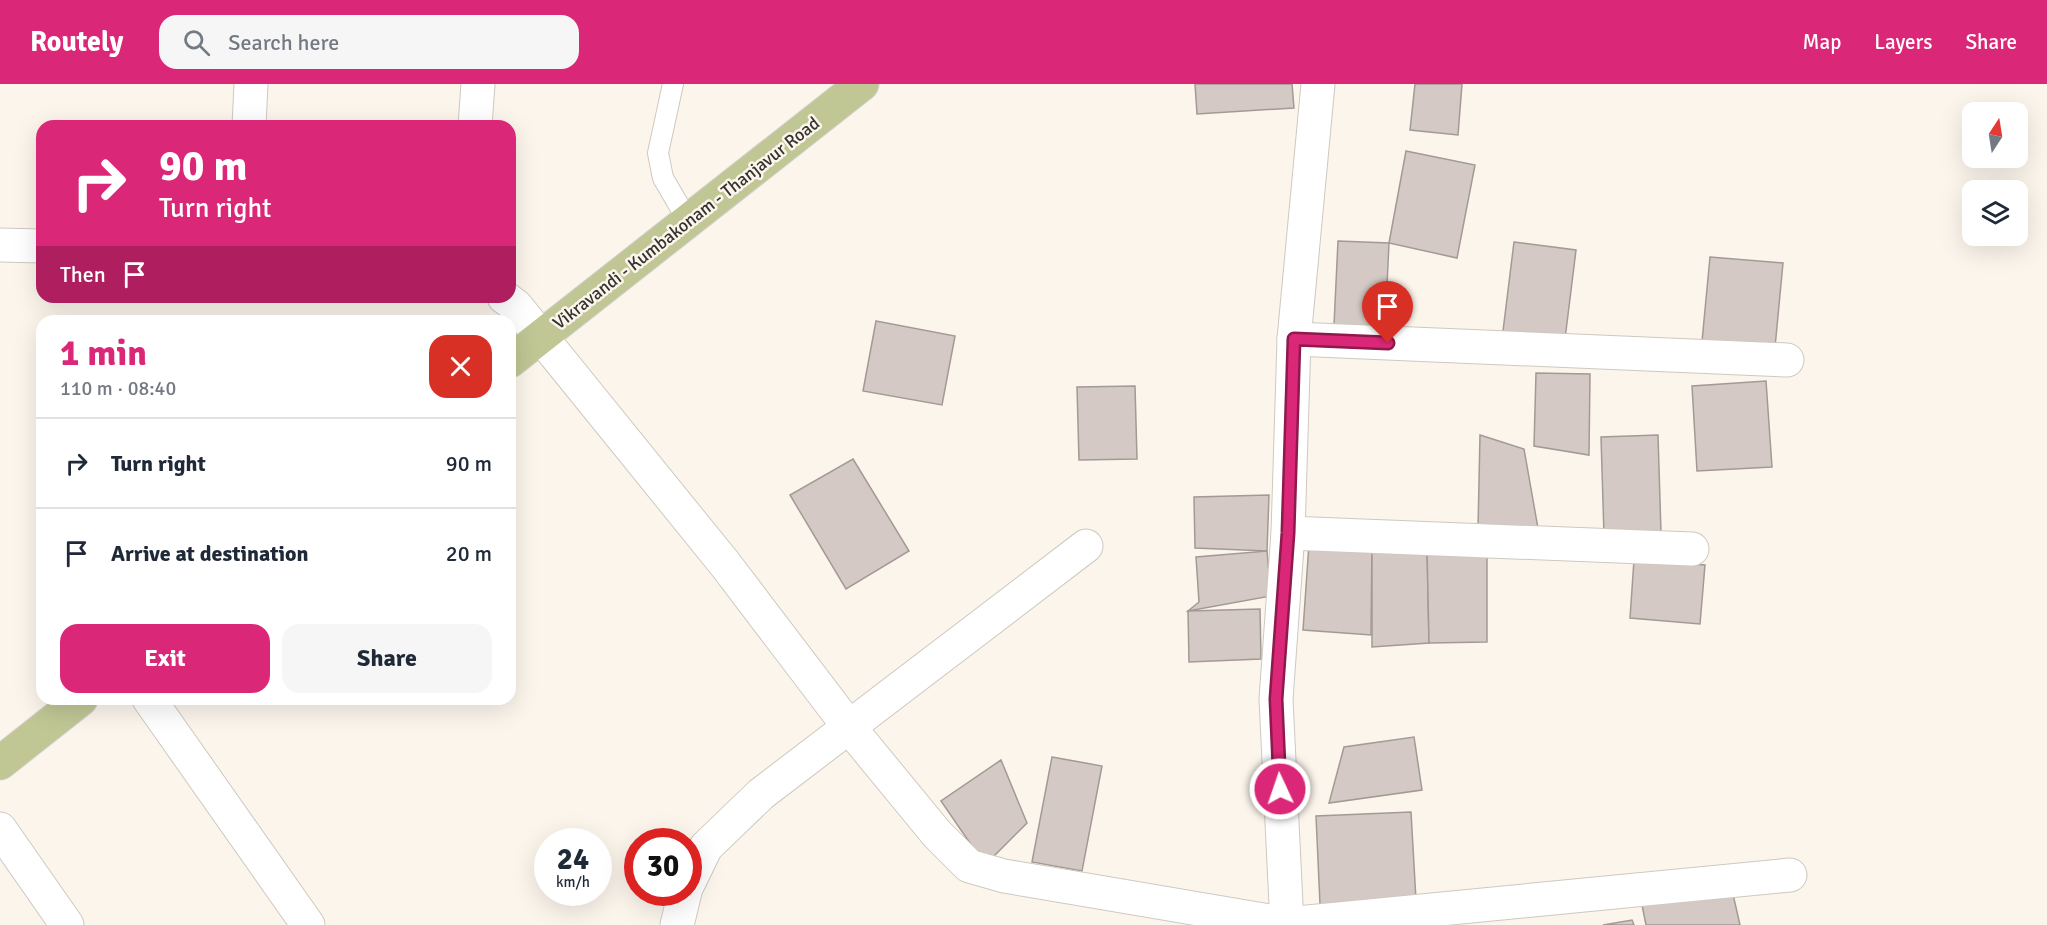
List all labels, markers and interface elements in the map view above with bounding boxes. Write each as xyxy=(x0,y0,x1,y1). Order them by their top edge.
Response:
search box xyxy=(159,15,579,69)
text: Routely xyxy=(30,25,123,59)
icon: search xyxy=(180,26,213,59)
text: Search here xyxy=(228,29,339,56)
text: Map xyxy=(1803,29,1841,55)
text: Layers xyxy=(1874,29,1932,55)
text: Share xyxy=(1965,29,2017,55)
north arrow xyxy=(1962,102,2028,168)
map controls xyxy=(1962,102,2028,246)
street label: Vikravandi - Kumbakonam - Thanjavur Road xyxy=(548,112,824,334)
text: 90 m xyxy=(159,141,248,192)
icon: right xyxy=(60,144,138,222)
button: layers xyxy=(1962,180,2028,246)
text: Turn right xyxy=(159,192,272,225)
icon: arrive xyxy=(118,258,151,291)
text: Then xyxy=(60,261,106,288)
pin xyxy=(1362,281,1413,343)
icon: arrive xyxy=(1371,290,1404,323)
text: 1 min xyxy=(60,331,147,376)
button: close xyxy=(429,335,492,398)
text: 110 m · 08:40 xyxy=(60,376,176,401)
icon: right xyxy=(60,447,93,480)
text: Turn right xyxy=(111,450,206,477)
text: 90 m xyxy=(446,450,492,477)
icon: arrive xyxy=(60,537,93,570)
text: Arrive at destination xyxy=(111,540,308,567)
text: 20 m xyxy=(446,540,492,567)
button: Exit xyxy=(60,624,270,693)
button: Share xyxy=(282,624,492,693)
position arrow xyxy=(1248,757,1312,821)
speed limit sign: 30 xyxy=(624,828,702,906)
text: 24 xyxy=(557,841,589,878)
text: km/h xyxy=(556,873,590,891)

